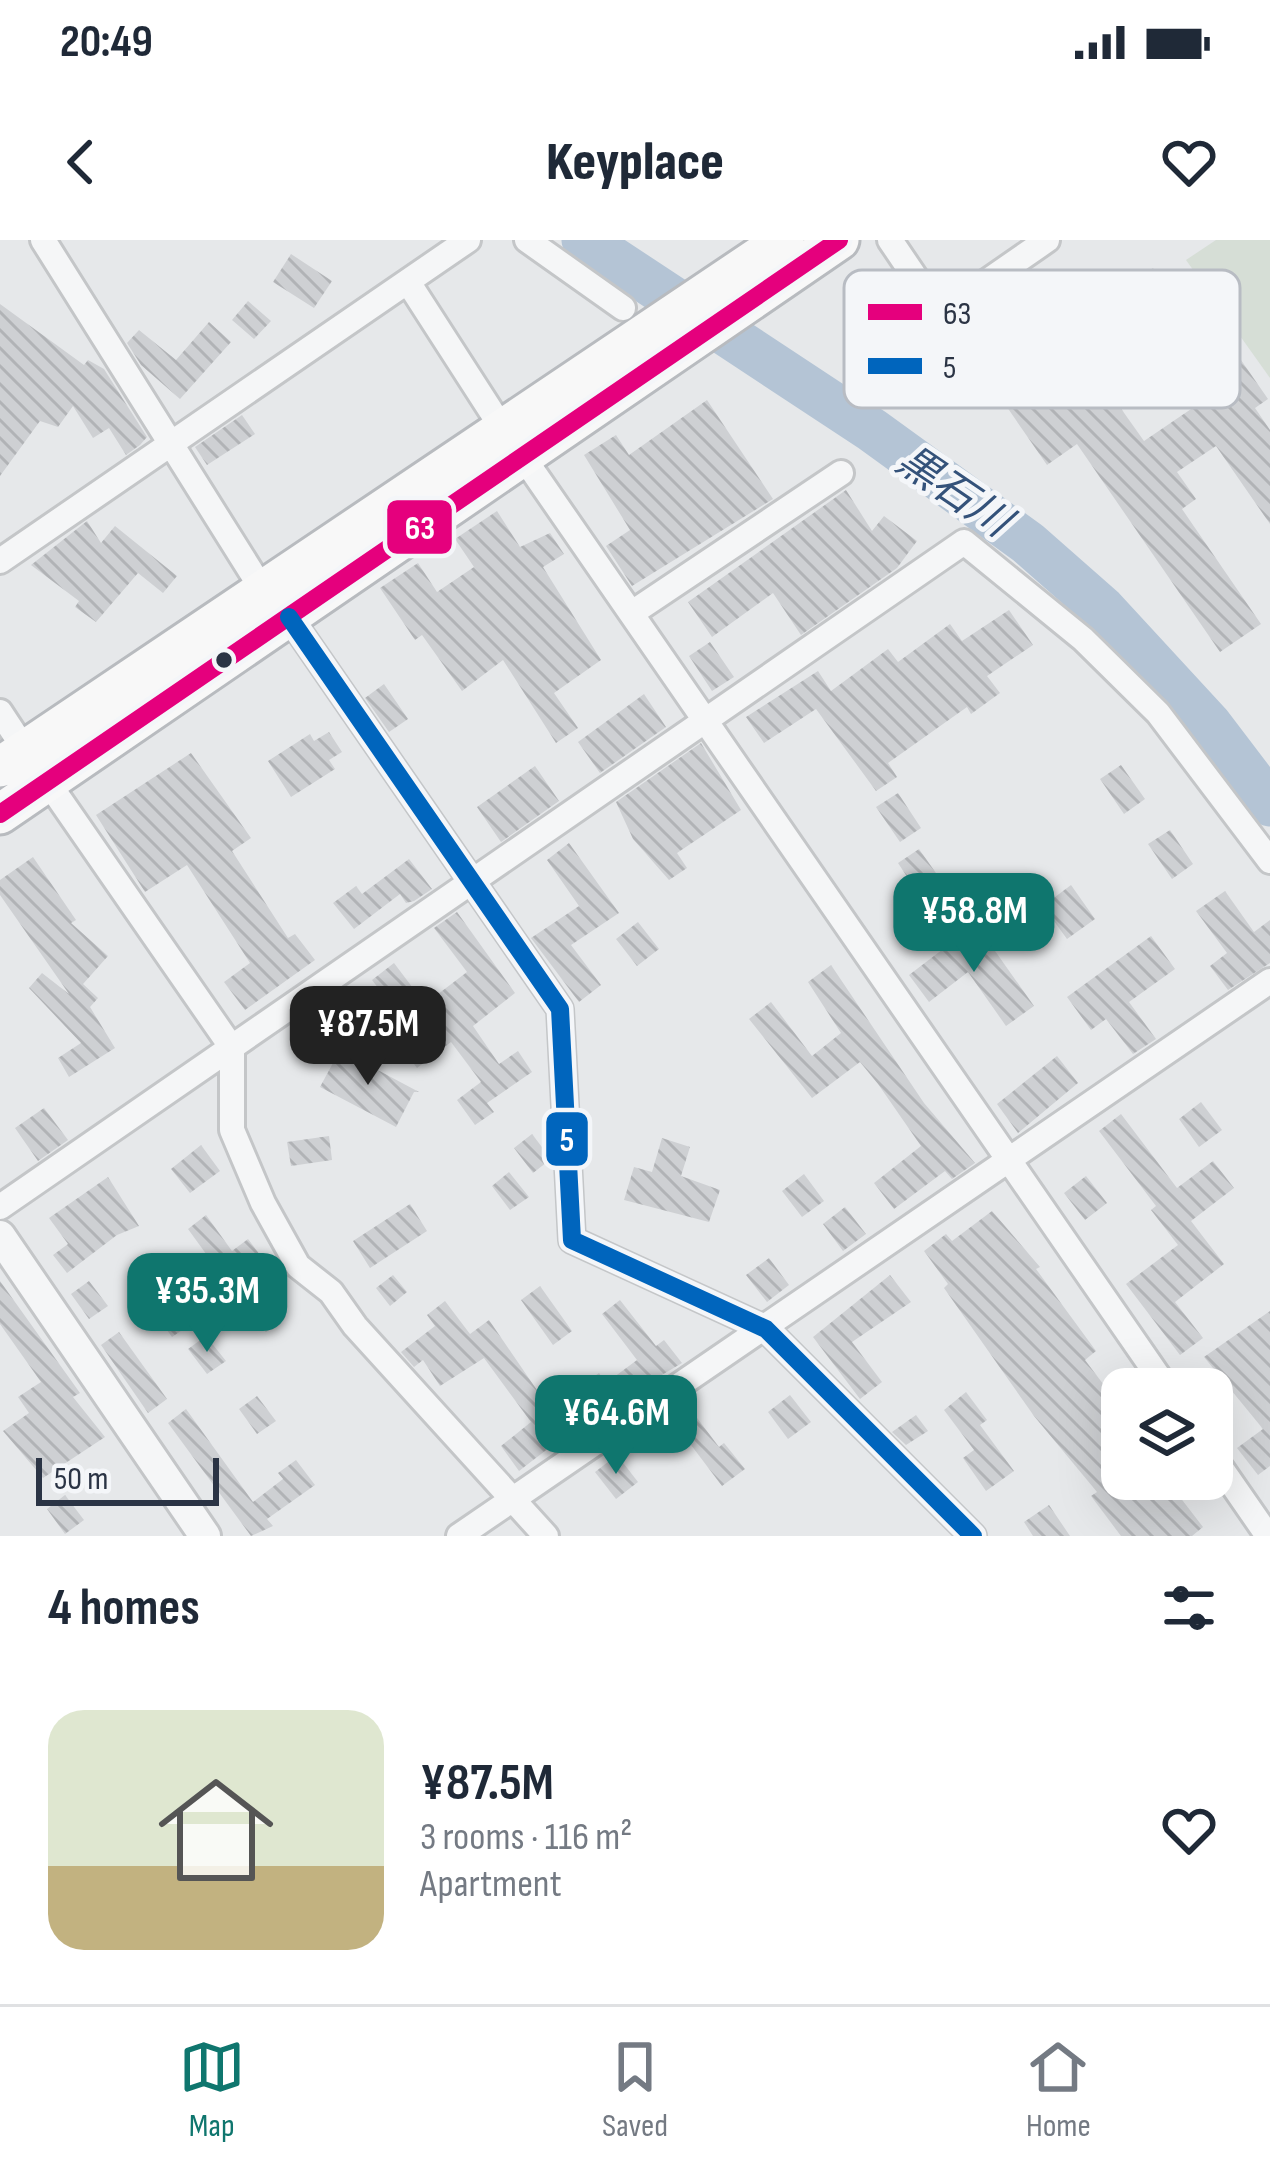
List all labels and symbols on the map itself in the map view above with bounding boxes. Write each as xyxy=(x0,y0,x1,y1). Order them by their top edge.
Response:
legend xyxy=(844,270,1240,408)
text: 63 xyxy=(943,294,971,334)
text: 5 xyxy=(943,348,956,388)
water label: 黒石川 xyxy=(887,436,1023,551)
line badge: 63 xyxy=(385,498,454,556)
text: 63 xyxy=(405,509,435,549)
unlabelled marker xyxy=(213,649,235,671)
pin: ¥58.8M xyxy=(876,873,1072,975)
pin: ¥87.5M xyxy=(270,986,466,1088)
line badge: 5 xyxy=(544,1110,590,1168)
text: 5 xyxy=(560,1121,574,1161)
pin: ¥35.3M xyxy=(109,1253,305,1355)
pin: ¥64.6M xyxy=(518,1375,714,1477)
scale bar xyxy=(36,1452,219,1505)

